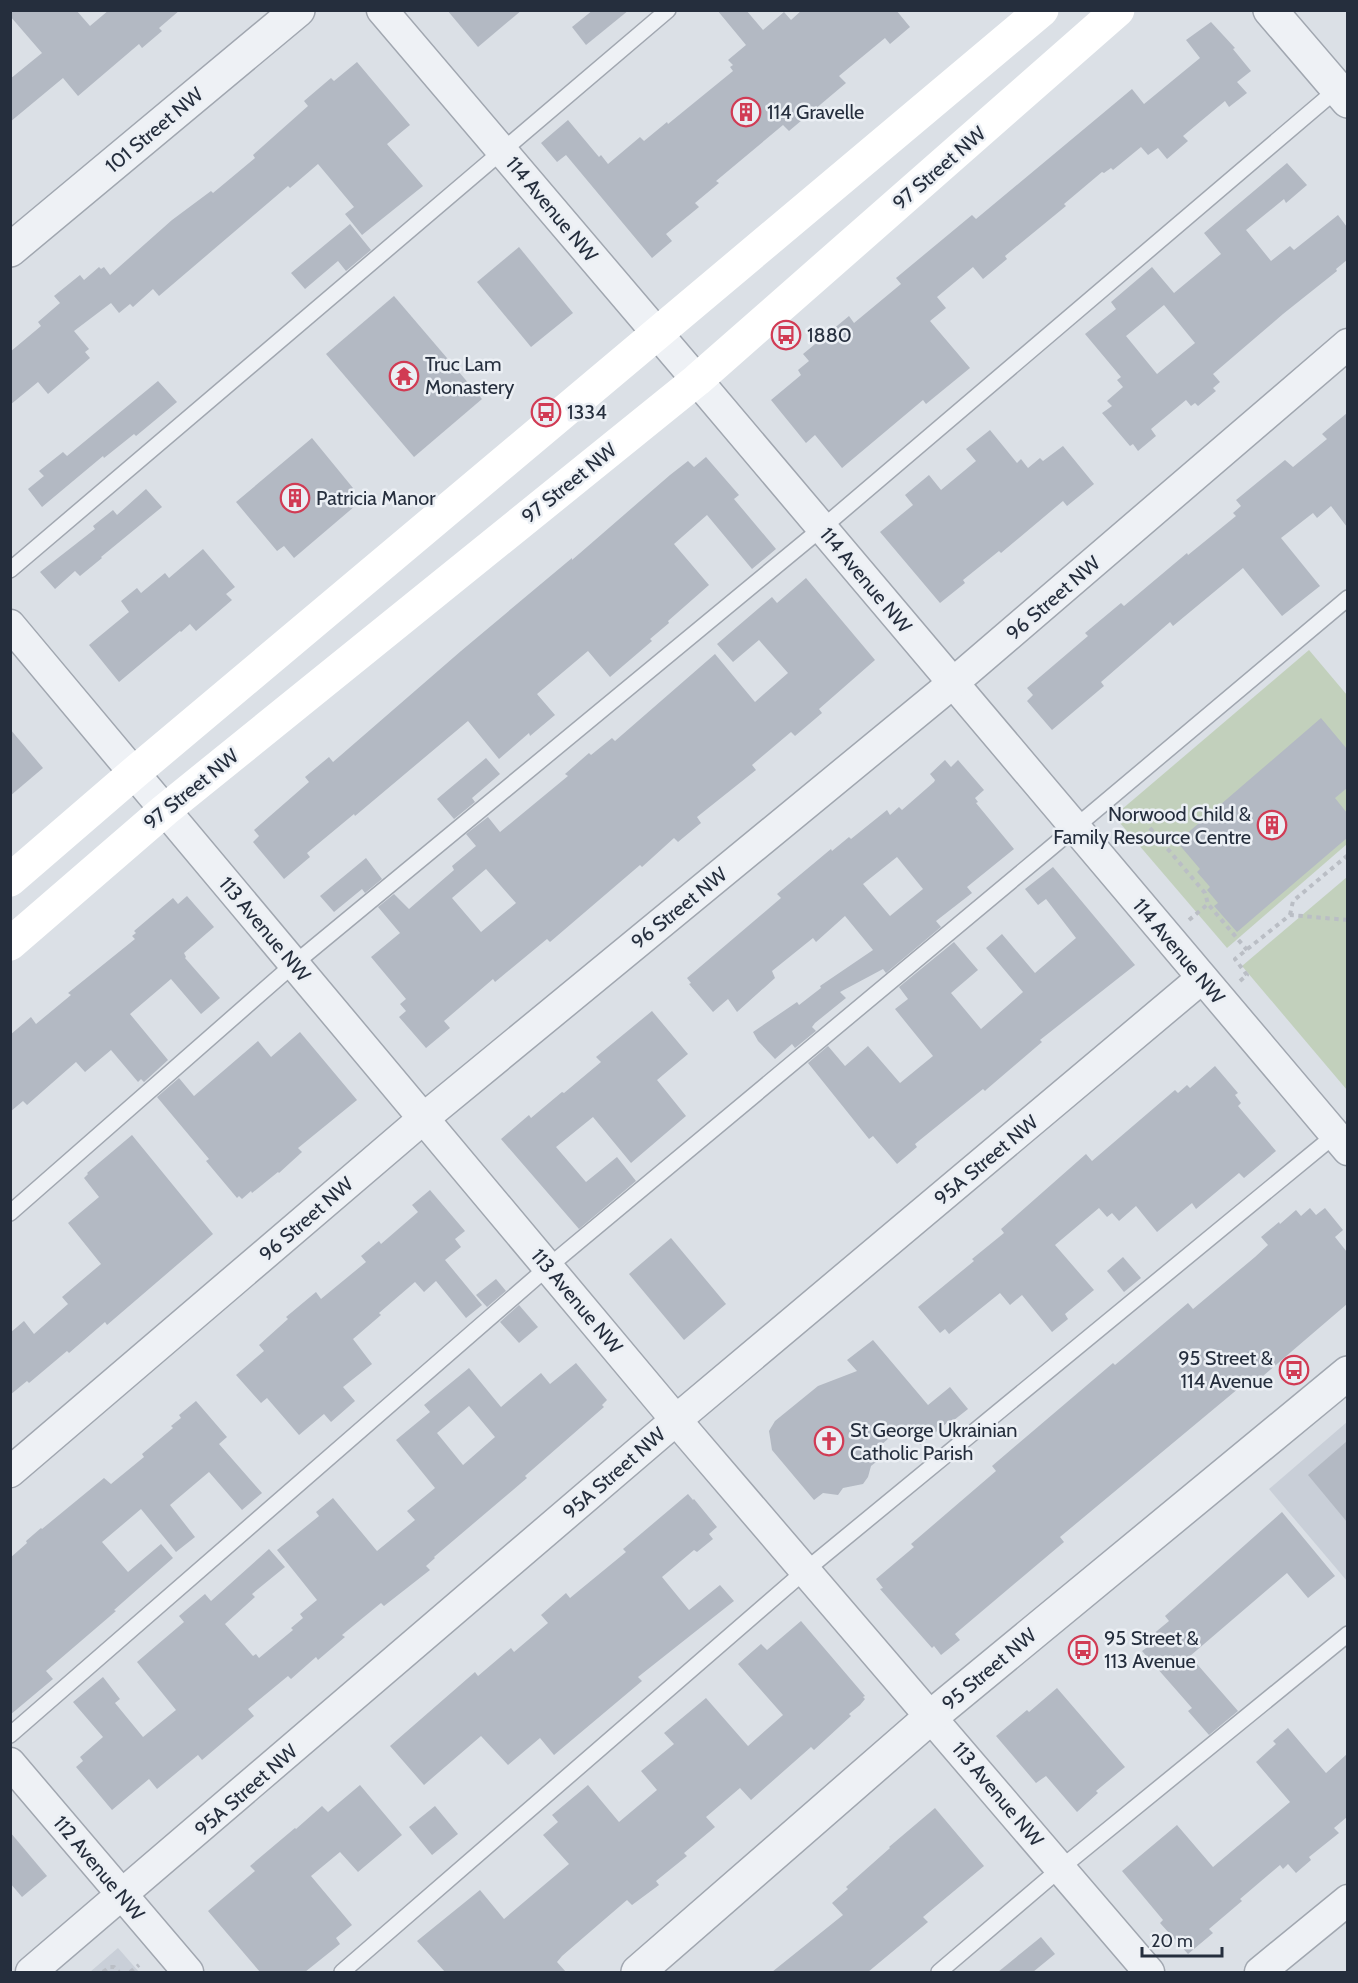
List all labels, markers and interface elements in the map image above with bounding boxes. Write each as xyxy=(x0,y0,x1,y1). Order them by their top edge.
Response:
street label: 101 Street NW xyxy=(100,82,208,178)
building icon: 114 Gravelle xyxy=(730,96,762,128)
place label: 114 Gravelle xyxy=(767,100,864,124)
street label: 97 Street NW xyxy=(888,121,990,215)
street label: 114 Avenue NW xyxy=(501,151,603,267)
bus stop icon: 1880 xyxy=(770,319,802,351)
place label: 1880 xyxy=(807,323,852,347)
place label: Truc Lam Monastery xyxy=(425,352,514,399)
temple icon: Truc Lam Monastery xyxy=(388,360,420,392)
bus stop icon: 1334 xyxy=(530,396,562,428)
place label: 1334 xyxy=(567,400,607,424)
street label: 97 Street NW xyxy=(517,437,621,528)
building icon: Patricia Manor xyxy=(279,482,311,514)
place label: Patricia Manor xyxy=(316,486,436,510)
street label: 114 Avenue NW xyxy=(815,522,917,638)
street label: 96 Street NW xyxy=(1001,551,1105,645)
street label: 97 Street NW xyxy=(139,743,243,834)
place label: Norwood Child & Family Resource Centre xyxy=(1053,802,1251,849)
building icon: Norwood Child & Family Resource Centre xyxy=(1256,809,1288,841)
street label: 96 Street NW xyxy=(626,862,732,954)
street label: 113 Avenue NW xyxy=(214,872,316,986)
street label: 114 Avenue NW xyxy=(1128,893,1230,1009)
street label: 95A Street NW xyxy=(929,1110,1043,1210)
street label: 96 Street NW xyxy=(254,1172,358,1266)
street label: 113 Avenue NW xyxy=(526,1244,628,1358)
place label: 95 Street & 114 Avenue xyxy=(1178,1346,1273,1393)
bus stop icon: 95 Street & 114 Avenue xyxy=(1278,1354,1310,1386)
place label: St George Ukrainian Catholic Parish xyxy=(850,1418,1018,1465)
street label: 95A Street NW xyxy=(558,1422,670,1524)
church icon: St George Ukrainian Catholic Parish xyxy=(813,1425,845,1457)
street label: 95 Street NW xyxy=(937,1623,1041,1715)
place label: 95 Street & 113 Avenue xyxy=(1104,1626,1199,1673)
bus stop icon: 95 Street & 113 Avenue xyxy=(1067,1634,1099,1666)
street label: 113 Avenue NW xyxy=(947,1737,1049,1851)
street label: 95A Street NW xyxy=(190,1739,302,1841)
street label: 112 Avenue NW xyxy=(48,1811,150,1925)
scale bar xyxy=(1142,1920,1222,1958)
text: 20 m xyxy=(1151,1930,1193,1952)

